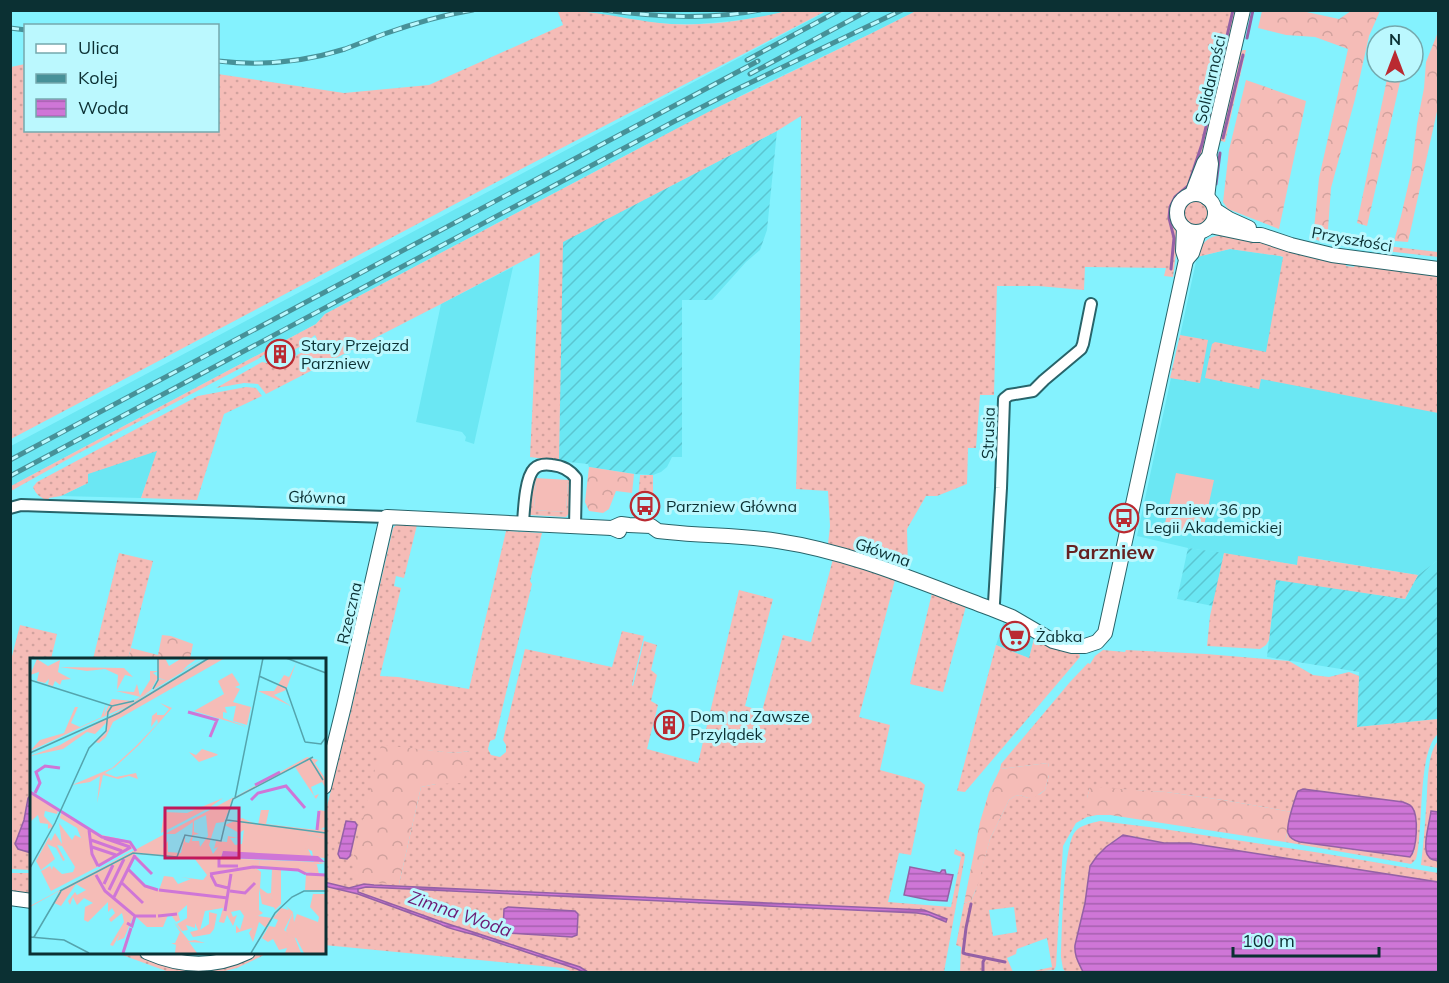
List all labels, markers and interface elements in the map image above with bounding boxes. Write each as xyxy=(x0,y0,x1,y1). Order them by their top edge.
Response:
legend xyxy=(24,24,219,132)
north arrow xyxy=(1365,24,1425,84)
text: N xyxy=(1389,29,1401,49)
street label: Solidarności xyxy=(1190,33,1230,125)
text: Ulica xyxy=(78,36,119,59)
text: Kolej xyxy=(78,66,118,89)
text: Woda xyxy=(78,96,129,119)
street label: Przyszłości xyxy=(1310,222,1394,256)
place label: Stary Przejazd Parzniew xyxy=(301,335,409,373)
building icon: Stary Przejazd Parzniew xyxy=(264,338,296,370)
street label: Strusia xyxy=(977,407,999,459)
street label: Główna xyxy=(288,486,346,508)
bus stop icon: Parzniew Główna xyxy=(629,490,661,522)
place label: Parzniew Główna xyxy=(666,496,797,516)
place label: Parzniew 36 pp Legii Akademickiej xyxy=(1145,499,1282,537)
bus stop icon: Parzniew 36 pp Legii Akademickiej xyxy=(1108,502,1140,534)
street label: Główna xyxy=(853,533,913,571)
district label: Parzniew xyxy=(1065,539,1155,564)
street label: Rzeczna xyxy=(332,580,366,646)
supermarket icon: Żabka xyxy=(999,620,1031,652)
place label: Żabka xyxy=(1036,626,1082,646)
inset map xyxy=(30,658,326,953)
place label: Dom na Zawsze Przylądek xyxy=(690,706,810,744)
building icon: Dom na Zawsze Przylądek xyxy=(653,709,685,741)
water label: Zimna Woda xyxy=(406,885,515,942)
scale bar xyxy=(1233,920,1378,958)
text: 100 m xyxy=(1242,929,1295,952)

